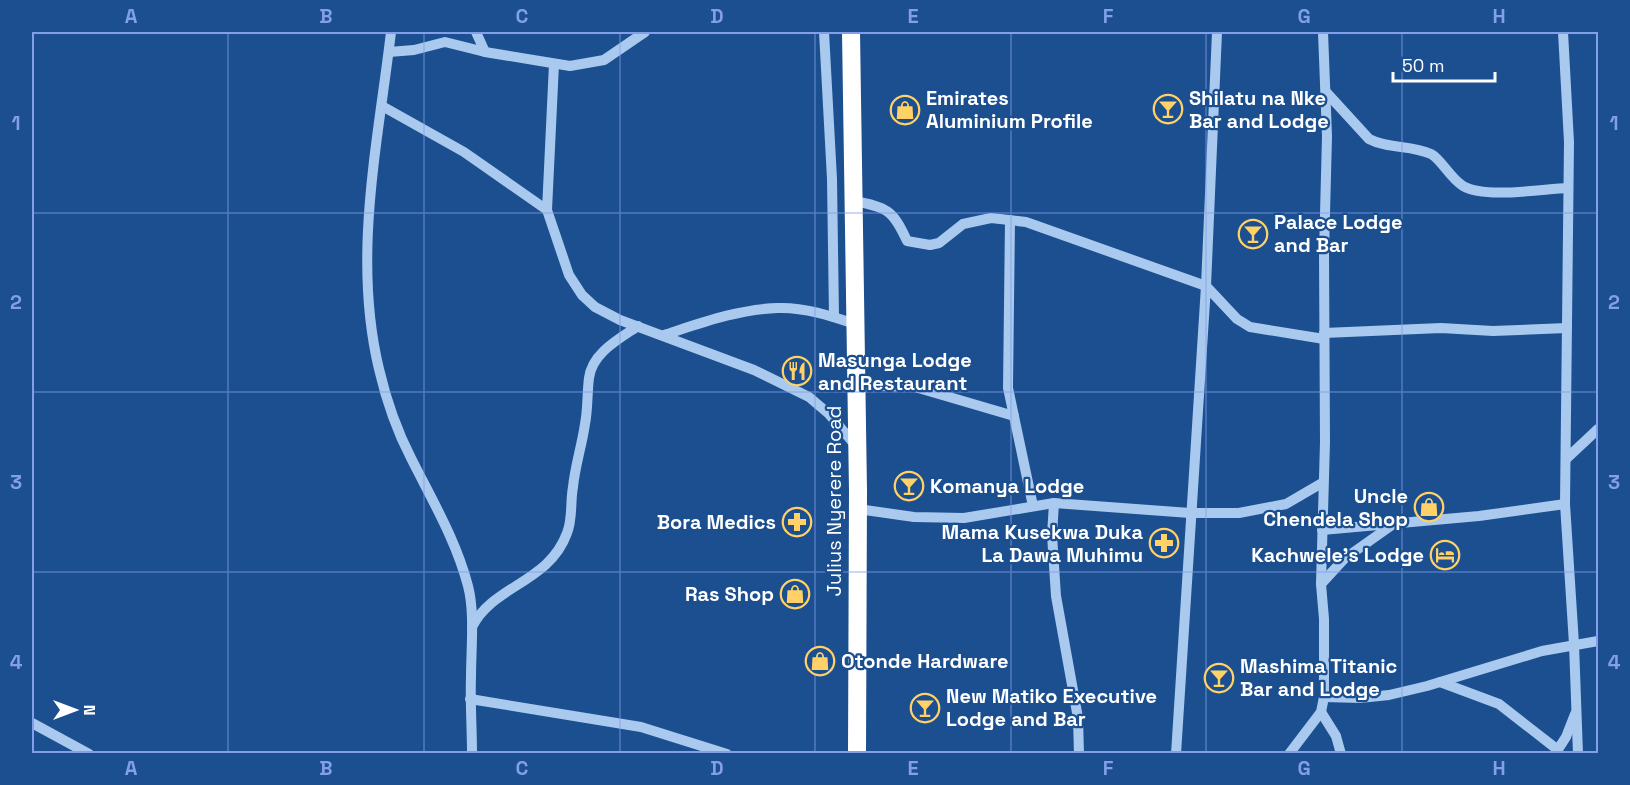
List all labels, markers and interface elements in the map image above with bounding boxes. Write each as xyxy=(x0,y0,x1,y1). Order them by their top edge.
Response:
text: A xyxy=(125,3,138,29)
text: B xyxy=(319,3,333,29)
text: C xyxy=(516,3,529,29)
text: D xyxy=(710,3,724,29)
text: E xyxy=(907,3,919,29)
text: F xyxy=(1103,3,1114,29)
text: G xyxy=(1297,3,1311,29)
text: H xyxy=(1492,3,1506,29)
scale bar xyxy=(1393,45,1495,83)
text: 50 m xyxy=(1402,54,1444,77)
place label: Emirates Aluminium Profile xyxy=(926,85,1093,134)
place label: Shilatu na Nke Bar and Lodge xyxy=(1189,85,1329,134)
bar icon: Shilatu na Nke Bar and Lodge xyxy=(1152,93,1184,125)
shop icon: Emirates Aluminium Profile xyxy=(889,94,921,126)
text: 1 xyxy=(11,110,21,136)
text: 1 xyxy=(1609,110,1619,136)
place label: Palace Lodge and Bar xyxy=(1274,209,1403,258)
bar icon: Palace Lodge and Bar xyxy=(1237,218,1269,250)
text: 2 xyxy=(10,289,22,315)
text: 2 xyxy=(1608,289,1620,315)
place label: Masunga Lodge and Restaurant xyxy=(818,347,972,396)
restaurant icon: Masunga Lodge and Restaurant xyxy=(781,355,813,387)
street label: Julius Nyerere Road xyxy=(821,406,847,596)
text: 3 xyxy=(10,469,22,495)
text: 3 xyxy=(1608,469,1620,495)
bar icon: Komanya Lodge xyxy=(893,470,925,502)
place label: Komanya Lodge xyxy=(930,473,1084,499)
place label: Uncle Chendela Shop xyxy=(1263,483,1408,532)
shop icon: Uncle Chendela Shop xyxy=(1413,491,1445,523)
pharmacy icon: Bora Medics xyxy=(781,506,813,538)
place label: Bora Medics xyxy=(657,509,776,535)
place label: Mama Kusekwa Duka La Dawa Muhimu xyxy=(942,519,1143,568)
pharmacy icon: Mama Kusekwa Duka La Dawa Muhimu xyxy=(1148,527,1180,559)
hotel icon: Kachwele's Lodge xyxy=(1429,539,1461,571)
place label: Kachwele's Lodge xyxy=(1251,542,1424,568)
shop icon: Ras Shop xyxy=(779,578,811,610)
place label: Ras Shop xyxy=(685,581,774,607)
shop icon: Otonde Hardware xyxy=(804,645,836,677)
place label: Otonde Hardware xyxy=(841,648,1009,674)
text: 4 xyxy=(10,649,23,675)
text: 4 xyxy=(1608,649,1621,675)
place label: Mashima Titanic Bar and Lodge xyxy=(1240,653,1398,702)
bar icon: Mashima Titanic Bar and Lodge xyxy=(1203,662,1235,694)
north arrow xyxy=(45,680,105,740)
place label: New Matiko Executive Lodge and Bar xyxy=(946,683,1157,732)
bar icon: New Matiko Executive Lodge and Bar xyxy=(909,692,941,724)
text: N xyxy=(79,705,100,715)
text: A xyxy=(125,755,138,781)
text: B xyxy=(319,755,333,781)
text: C xyxy=(516,755,529,781)
text: D xyxy=(710,755,724,781)
text: E xyxy=(907,755,919,781)
text: F xyxy=(1103,755,1114,781)
text: G xyxy=(1297,755,1311,781)
text: H xyxy=(1492,755,1506,781)

